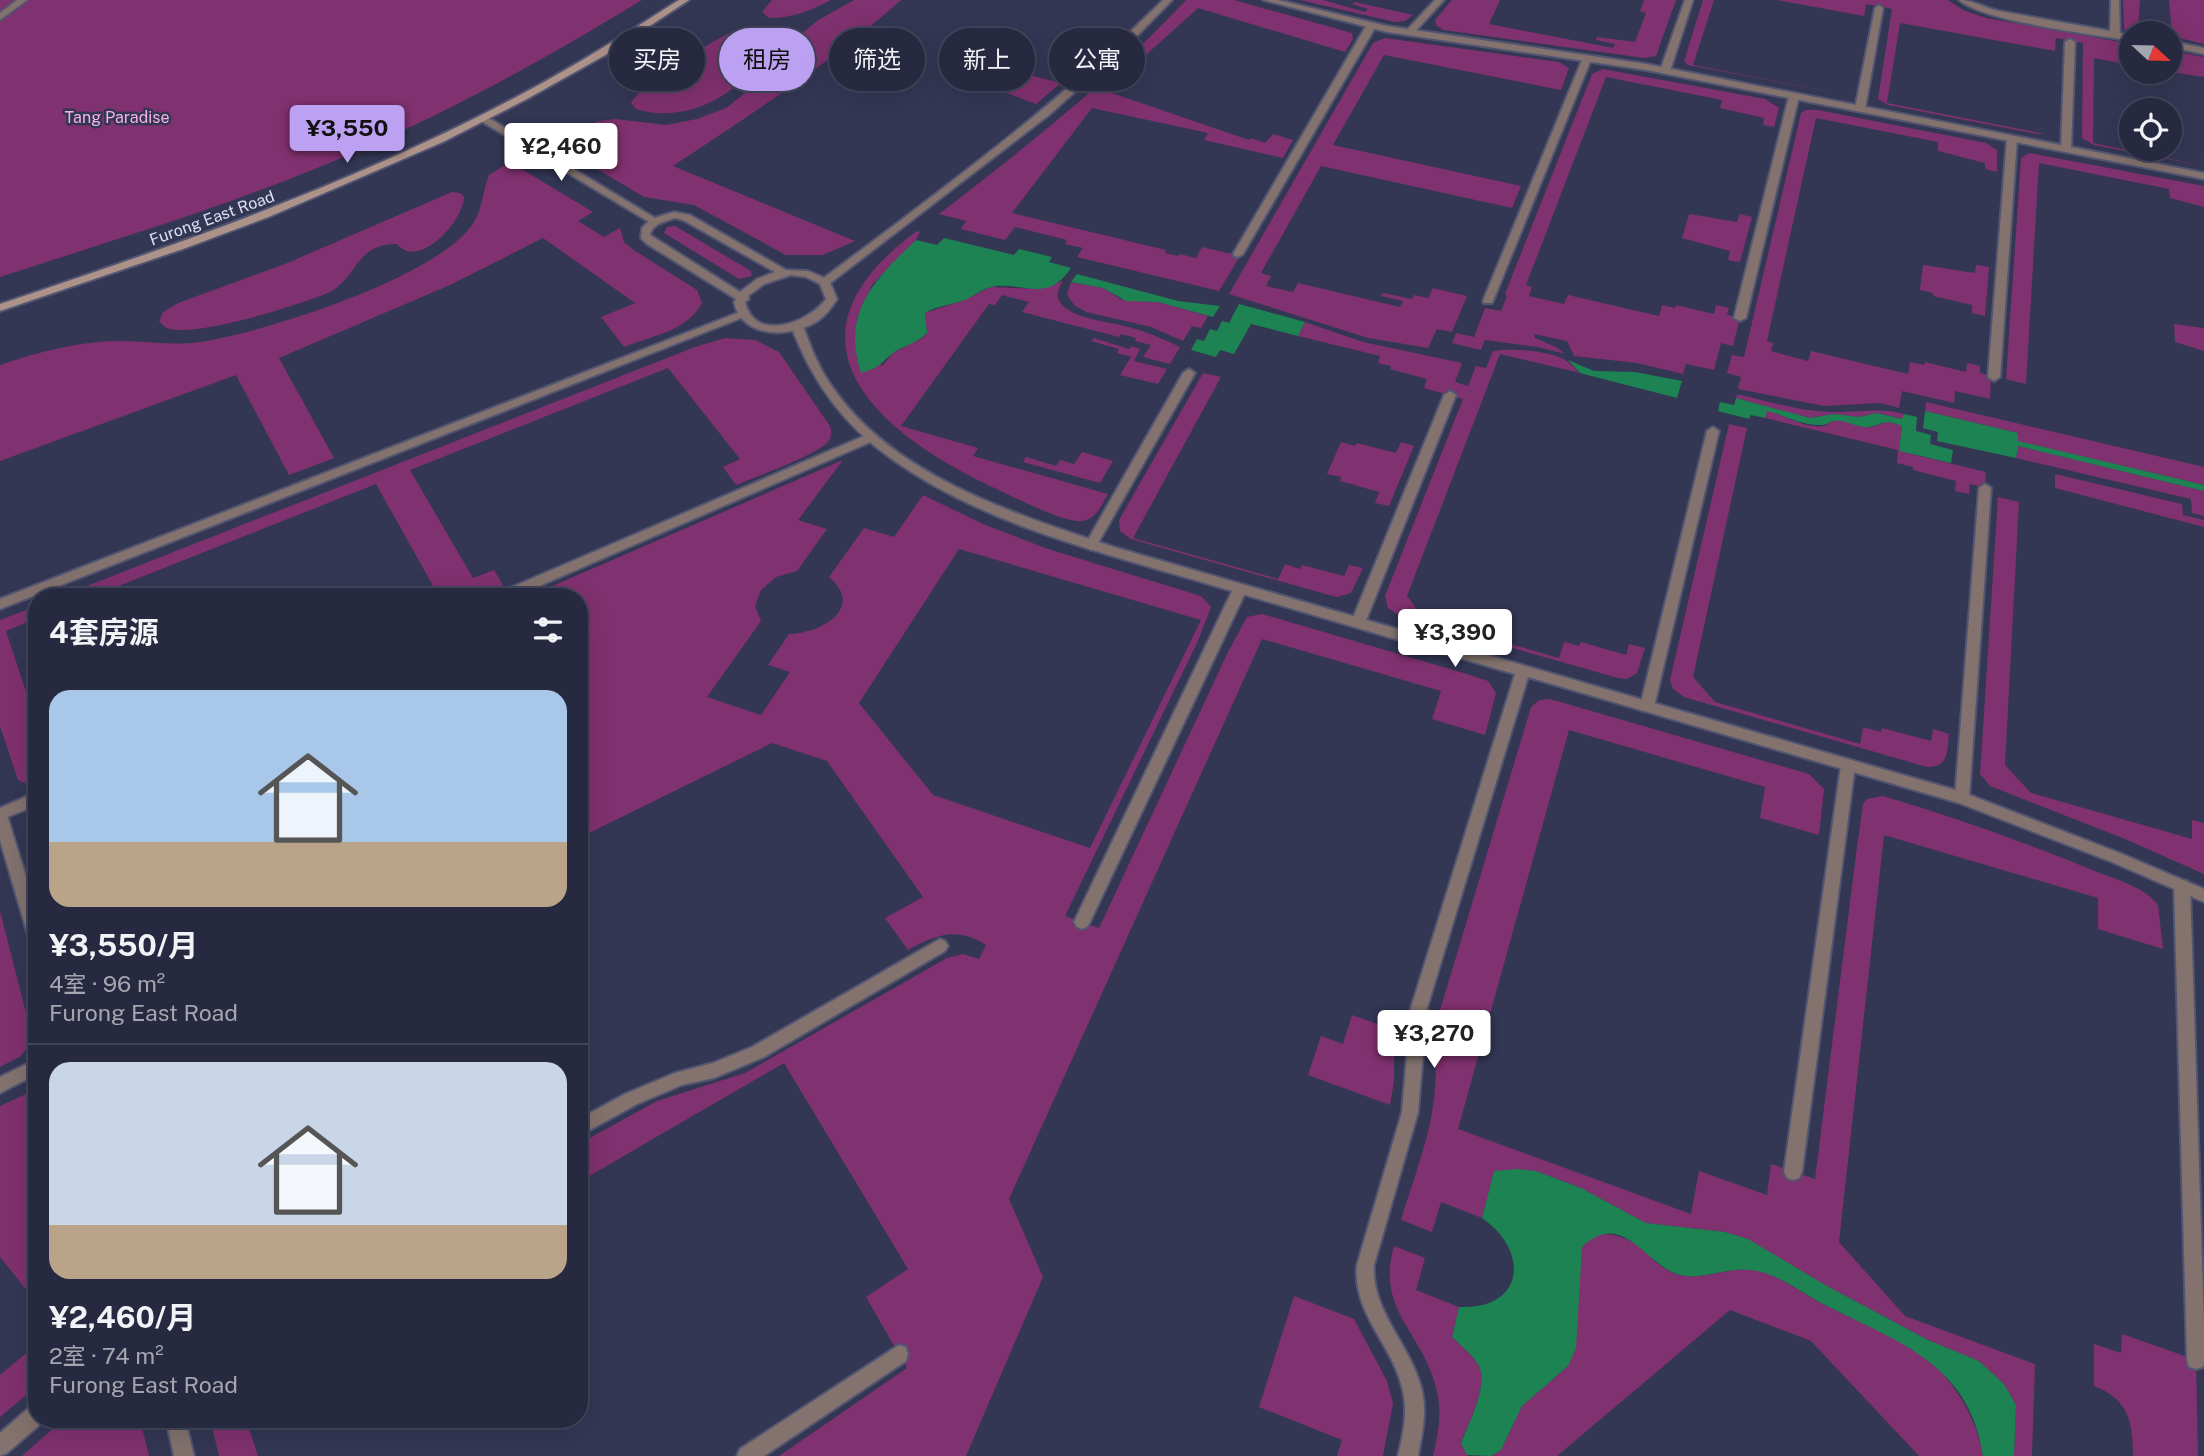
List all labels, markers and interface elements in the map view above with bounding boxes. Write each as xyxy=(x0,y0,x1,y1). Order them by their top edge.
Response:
north arrow xyxy=(2119,21,2182,84)
map controls xyxy=(2119,21,2182,161)
chip: 买房 xyxy=(609,28,705,91)
chip: 租房 xyxy=(719,28,815,91)
chip: 筛选 xyxy=(829,28,925,91)
chip: 新上 xyxy=(939,28,1035,91)
chip: 公寓 xyxy=(1049,28,1145,91)
button: locate xyxy=(2119,98,2182,161)
pin: ¥3,550 xyxy=(290,106,404,165)
park label: Tang Paradise xyxy=(65,108,169,127)
text: ¥3,550 xyxy=(306,114,388,141)
pin: ¥2,460 xyxy=(504,124,618,183)
text: ¥2,460 xyxy=(520,132,602,159)
street label: Furong East Road xyxy=(147,187,277,249)
pin: ¥3,390 xyxy=(1398,610,1512,669)
icon: filters xyxy=(529,611,567,649)
text: 4套房源 xyxy=(49,614,159,650)
text: ¥3,390 xyxy=(1414,618,1496,645)
icon: home xyxy=(245,735,371,861)
text: ¥3,550/月 xyxy=(49,927,198,963)
text: 4室 · 96 m² xyxy=(49,970,165,997)
text: Furong East Road xyxy=(49,999,238,1026)
pin: ¥3,270 xyxy=(1377,1010,1491,1070)
text: ¥3,270 xyxy=(1394,1019,1474,1046)
icon: home xyxy=(245,1107,371,1233)
text: ¥2,460/月 xyxy=(49,1299,196,1335)
text: 2室 · 74 m² xyxy=(49,1342,164,1369)
text: Furong East Road xyxy=(49,1371,238,1398)

